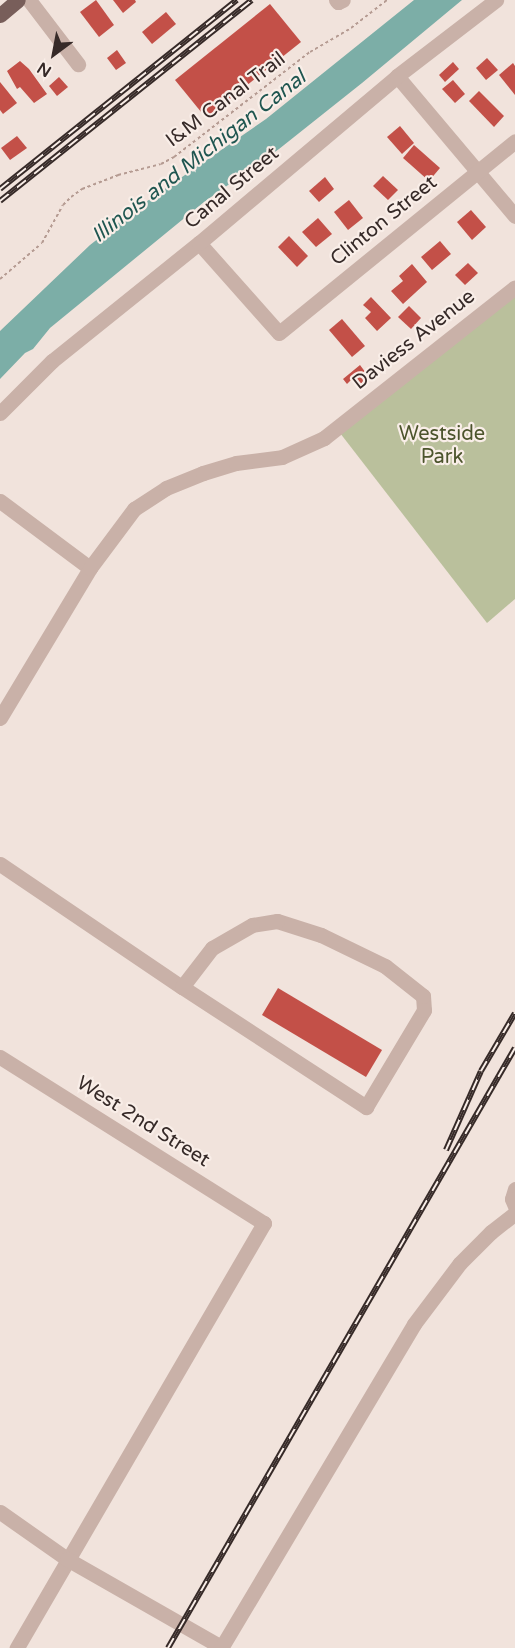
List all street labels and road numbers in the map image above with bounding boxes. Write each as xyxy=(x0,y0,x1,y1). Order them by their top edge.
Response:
street label: I&M Canal Trail xyxy=(162,47,290,153)
street label: Canal Street xyxy=(180,142,284,234)
street label: Clinton Street xyxy=(326,171,442,271)
street label: Daviess Avenue xyxy=(348,285,480,395)
street label: West 2nd Street xyxy=(72,1071,214,1173)

